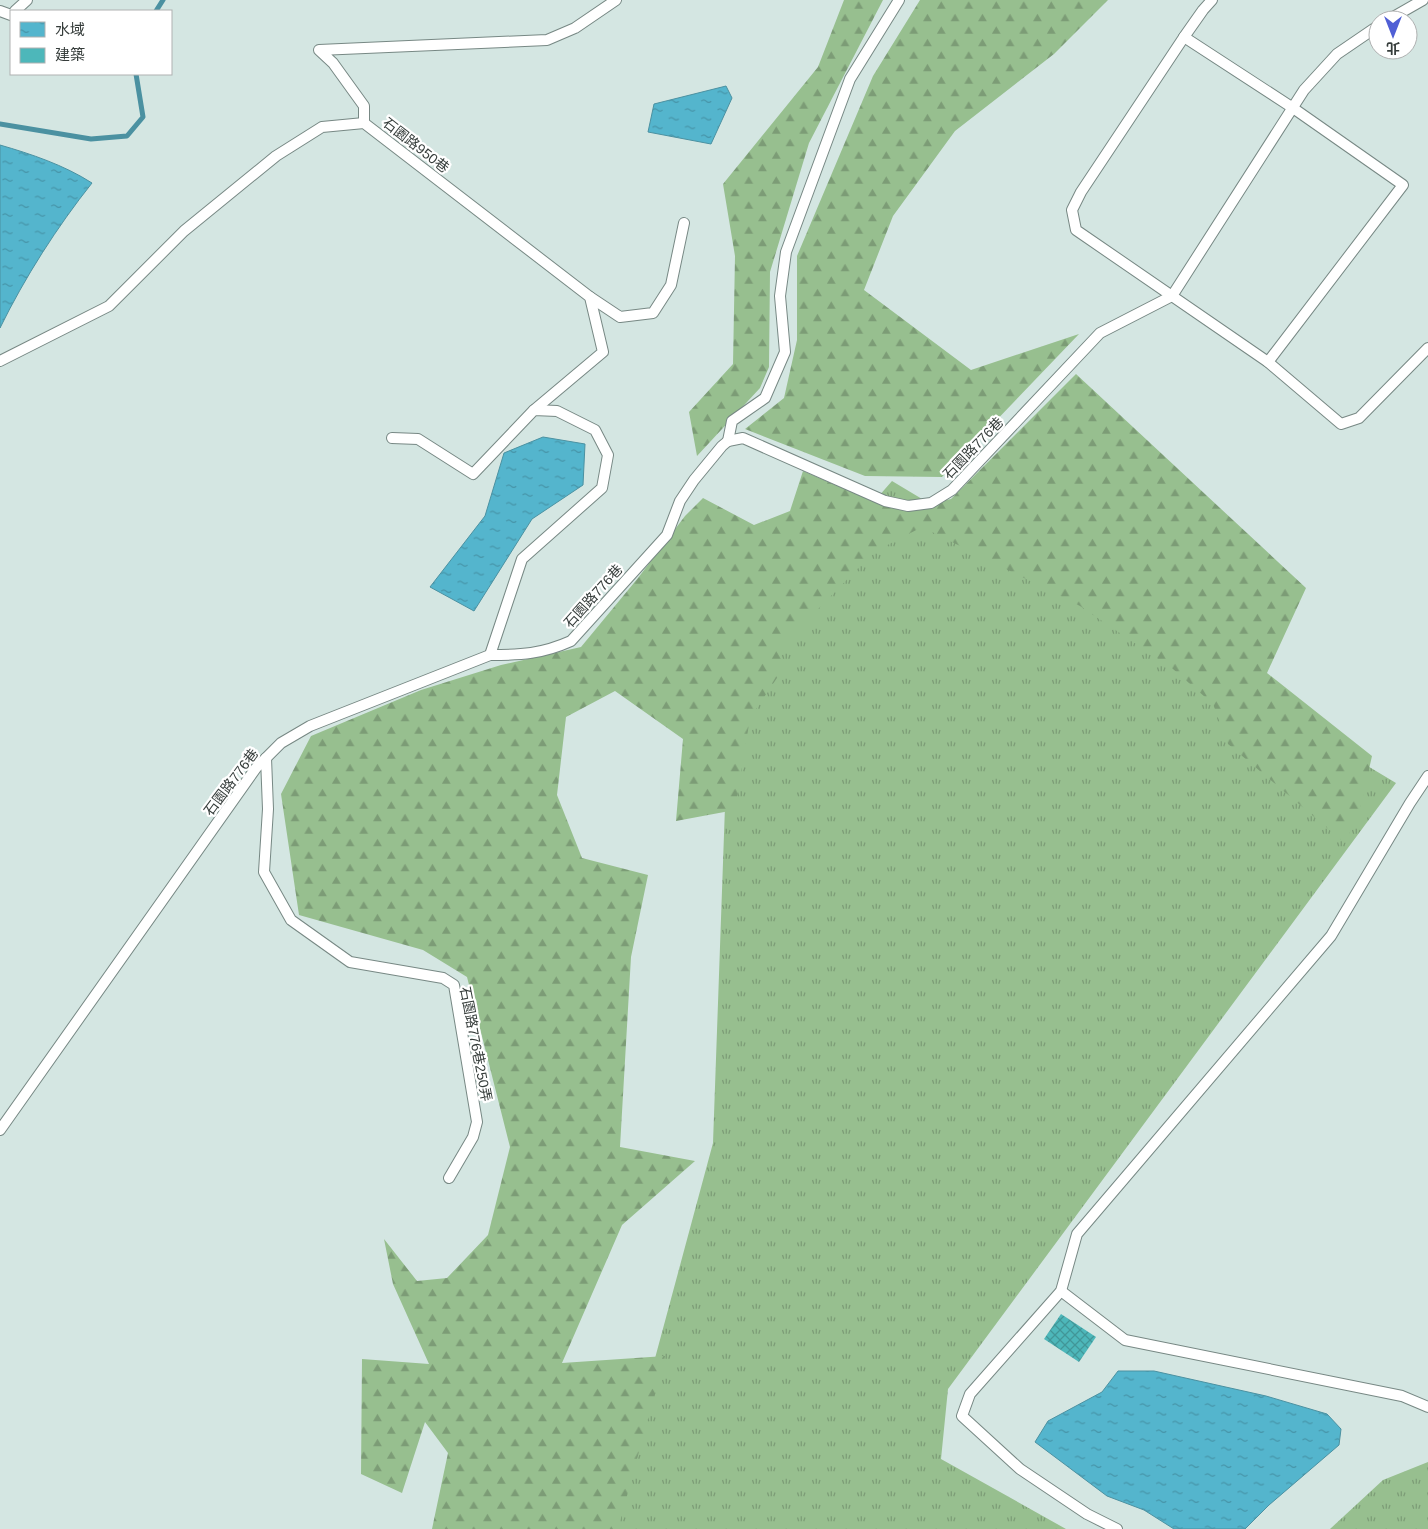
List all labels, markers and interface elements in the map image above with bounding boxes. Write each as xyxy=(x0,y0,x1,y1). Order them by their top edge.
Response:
legend xyxy=(10,10,172,75)
north arrow xyxy=(1368,10,1418,60)
text: 水域 xyxy=(55,21,85,38)
text: 北 xyxy=(1386,40,1400,56)
text: 建築 xyxy=(55,46,85,63)
street label: 石園路950巷 xyxy=(380,114,452,176)
street label: 石園路776巷 xyxy=(940,414,1006,482)
street label: 石園路776巷 xyxy=(561,561,625,631)
street label: 石園路776巷 xyxy=(201,745,261,819)
street label: 石園路776巷250弄 xyxy=(457,985,495,1103)

